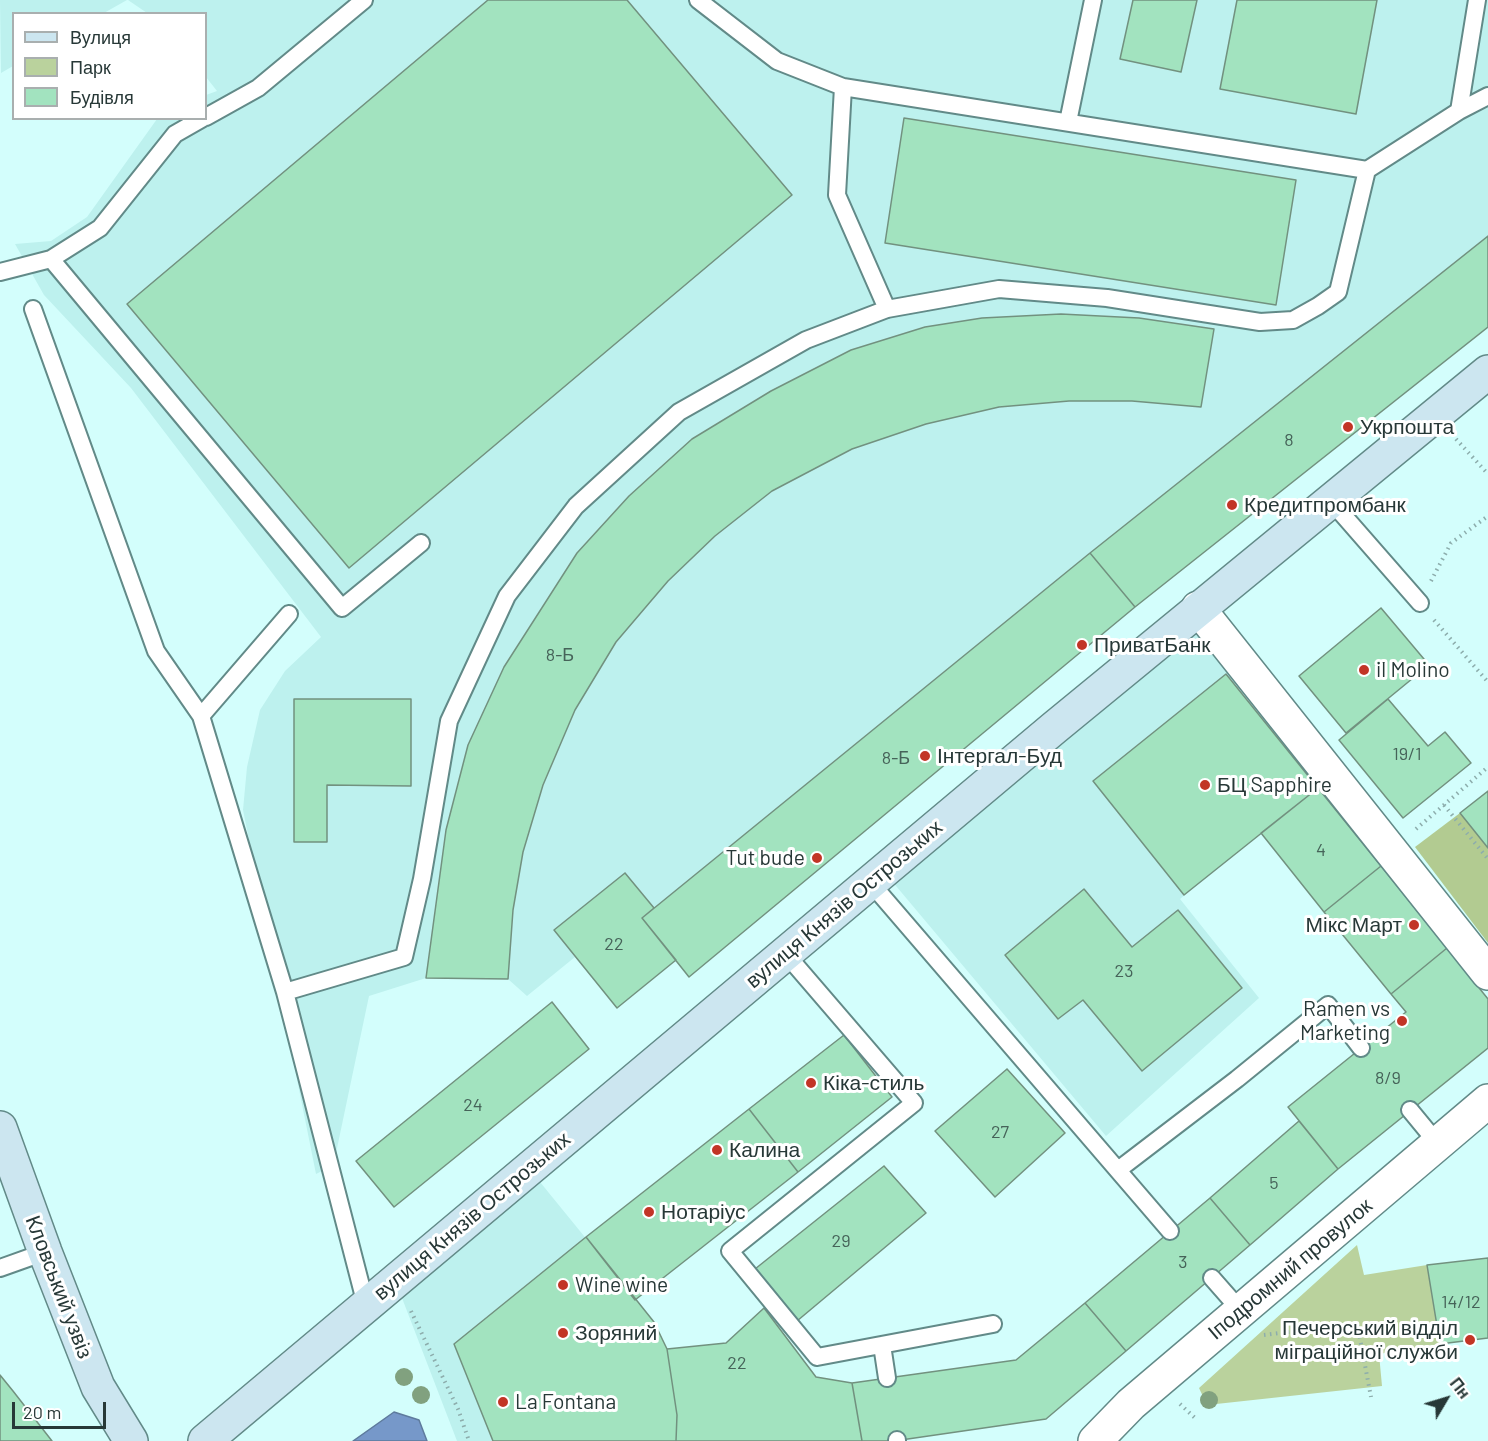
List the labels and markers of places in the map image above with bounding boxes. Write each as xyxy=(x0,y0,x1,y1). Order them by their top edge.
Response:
place label: Укрпошта xyxy=(1360,414,1454,440)
marker: Укрпошта xyxy=(1341,420,1355,434)
place label: Кредитпромбанк xyxy=(1244,492,1406,518)
marker: Кредитпромбанк xyxy=(1225,498,1239,512)
place label: ПриватБанк xyxy=(1094,632,1211,658)
marker: ПриватБанк xyxy=(1075,638,1089,652)
place label: il Molino xyxy=(1376,657,1450,683)
marker: il Molino xyxy=(1357,663,1371,677)
place label: Інтергал-Буд xyxy=(937,743,1062,769)
marker: Інтергал-Буд xyxy=(918,749,932,763)
place label: БЦ Sapphire xyxy=(1217,772,1332,798)
marker: БЦ Sapphire xyxy=(1198,778,1212,792)
place label: Tut bude xyxy=(725,845,805,871)
marker: Tut bude xyxy=(810,851,824,865)
place label: Мікс Март xyxy=(1305,912,1402,938)
marker: Мікс Март xyxy=(1407,918,1421,932)
place label: Ramen vs Marketing xyxy=(1300,996,1390,1046)
marker: Ramen vs Marketing xyxy=(1395,1014,1409,1028)
place label: Кіка-стиль xyxy=(823,1070,925,1096)
marker: Кіка-стиль xyxy=(804,1076,818,1090)
place label: Калина xyxy=(729,1137,800,1163)
marker: Калина xyxy=(710,1143,724,1157)
place label: Нотаріус xyxy=(661,1199,746,1225)
marker: Нотаріус xyxy=(642,1205,656,1219)
place label: Wine wine xyxy=(575,1272,668,1298)
marker: Wine wine xyxy=(556,1278,570,1292)
place label: Печерський відділ міграційної служби xyxy=(1275,1315,1458,1365)
place label: Зоряний xyxy=(575,1320,657,1346)
marker: Зоряний xyxy=(556,1326,570,1340)
marker: Печерський відділ міграційної служби xyxy=(1463,1333,1477,1347)
place label: La Fontana xyxy=(515,1389,616,1415)
marker: La Fontana xyxy=(496,1395,510,1409)

